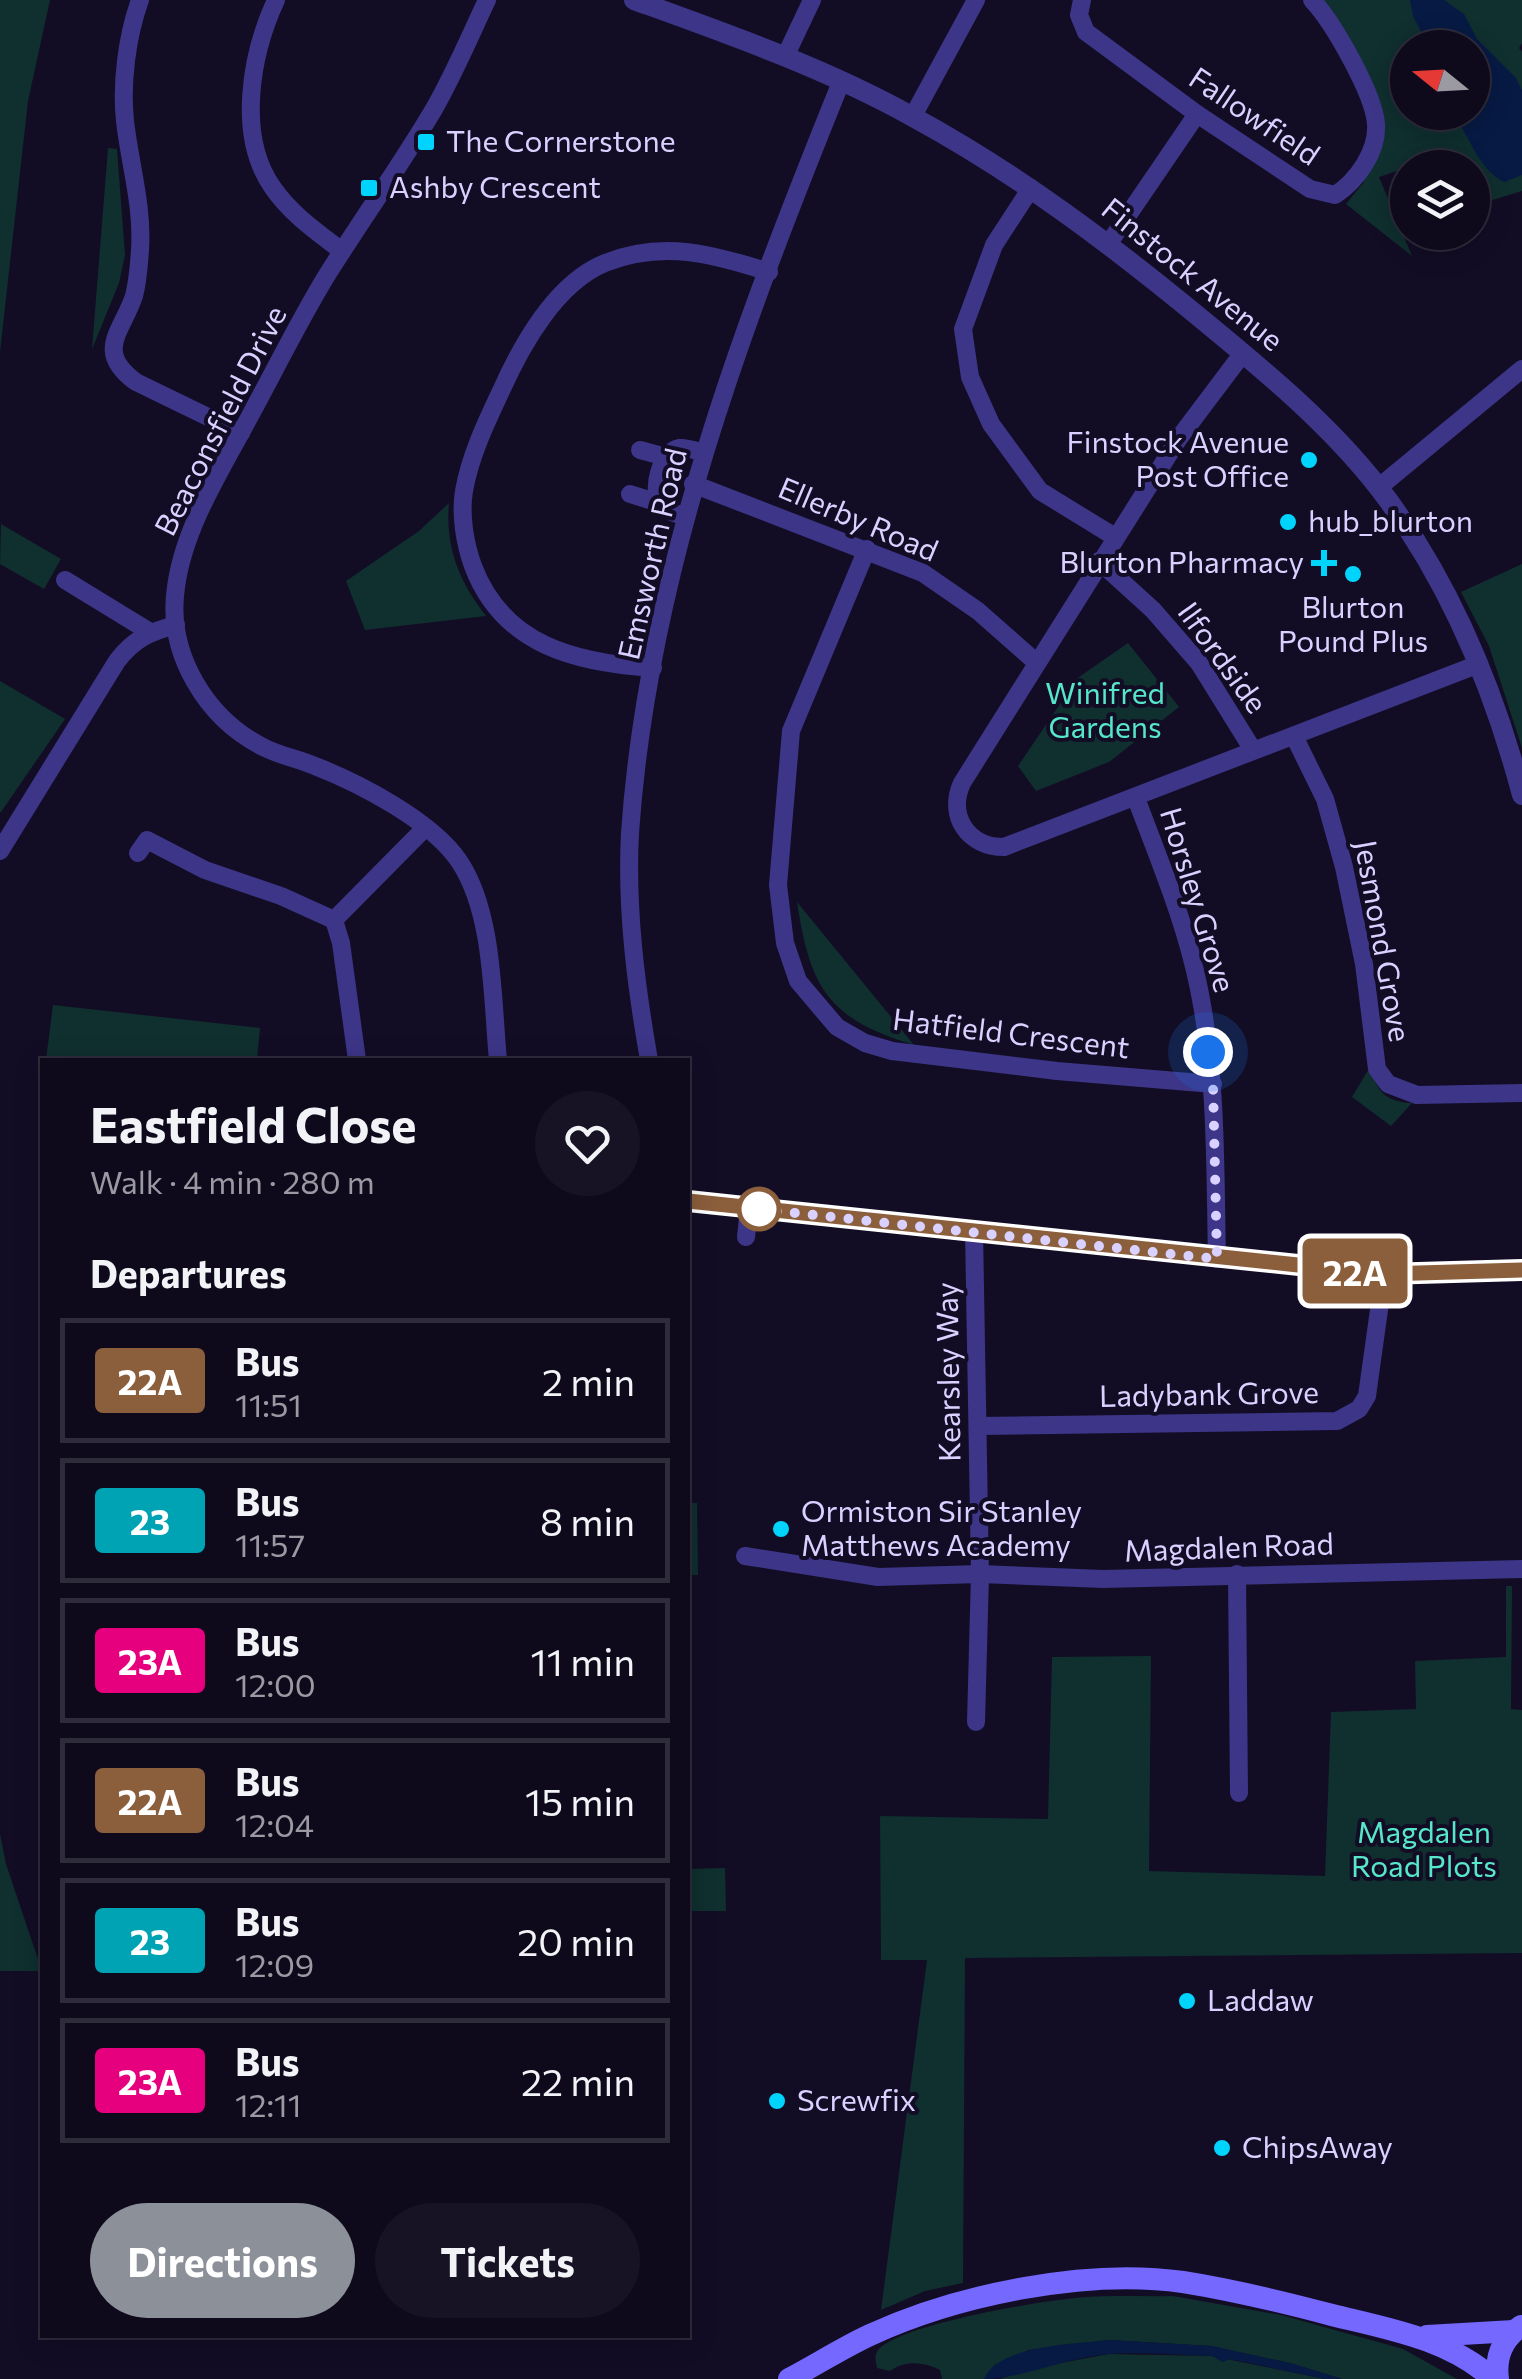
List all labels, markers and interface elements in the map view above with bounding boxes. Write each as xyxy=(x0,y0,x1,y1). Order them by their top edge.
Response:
north arrow xyxy=(1390,30,1490,130)
map controls xyxy=(1390,30,1490,250)
street label: Fallowfield xyxy=(1183,58,1328,172)
place label: The Cornerstone xyxy=(446,121,676,158)
marker: The Cornerstone xyxy=(415,131,437,153)
button: layers xyxy=(1390,150,1490,250)
place label: Ashby Crescent xyxy=(389,167,601,204)
marker: Ashby Crescent xyxy=(358,177,380,199)
street label: Finstock Avenue xyxy=(1095,189,1292,357)
street label: Beaconsfield Drive xyxy=(145,299,293,541)
place label: Finstock Avenue Post Office xyxy=(1066,422,1289,493)
street label: Emsworth Road xyxy=(608,444,693,663)
marker: Finstock Avenue Post Office xyxy=(1298,449,1320,471)
street label: Ellerby Road xyxy=(774,468,944,568)
place label: hub_blurton xyxy=(1308,501,1473,538)
marker: hub_blurton xyxy=(1277,511,1299,533)
place label: Blurton Pharmacy xyxy=(1059,542,1304,579)
marker: Blurton Pharmacy xyxy=(1313,552,1335,574)
marker: Blurton Pound Plus xyxy=(1342,563,1364,585)
place label: Blurton Pound Plus xyxy=(1278,587,1428,658)
street label: Ilfordside xyxy=(1171,594,1277,719)
park label: Winifred Gardens xyxy=(1045,673,1165,744)
street label: Horsley Grove xyxy=(1154,802,1245,996)
street label: Jesmond Grove xyxy=(1349,837,1420,1044)
street label: Hatfield Crescent xyxy=(891,999,1132,1064)
your location xyxy=(1183,1027,1233,1077)
button: heart xyxy=(535,1091,640,1196)
text: Eastfield Close xyxy=(90,1094,417,1153)
text: Walk · 4 min · 280 m xyxy=(90,1161,375,1201)
unlabelled marker xyxy=(738,1188,780,1230)
line badge: 22A xyxy=(1298,1238,1412,1304)
text: Departures xyxy=(90,1249,287,1296)
text: 22A xyxy=(1323,1250,1387,1293)
street label: Kearsley Way xyxy=(926,1282,967,1462)
text: Bus xyxy=(235,1337,300,1384)
text: 2 min xyxy=(542,1357,635,1404)
text: 22A xyxy=(118,1359,182,1402)
street label: Ladybank Grove xyxy=(1099,1372,1319,1413)
text: 11:51 xyxy=(235,1384,302,1424)
text: Bus xyxy=(235,1477,300,1524)
place label: Ormiston Sir Stanley Matthews Academy xyxy=(801,1491,1082,1562)
text: 8 min xyxy=(540,1497,635,1544)
text: 23 xyxy=(130,1499,170,1542)
marker: Ormiston Sir Stanley Matthews Academy xyxy=(770,1518,792,1540)
street label: Magdalen Road xyxy=(1124,1523,1334,1568)
text: 11:57 xyxy=(235,1524,305,1564)
text: Bus xyxy=(235,1617,300,1664)
text: 11 min xyxy=(531,1637,635,1684)
text: 23A xyxy=(118,1639,182,1682)
text: 12:00 xyxy=(235,1664,316,1704)
text: Bus xyxy=(235,1757,300,1804)
text: 15 min xyxy=(525,1777,635,1824)
text: 22A xyxy=(118,1779,182,1822)
text: 12:04 xyxy=(235,1804,314,1844)
park label: Magdalen Road Plots xyxy=(1351,1812,1497,1883)
text: Bus xyxy=(235,1897,300,1944)
text: 20 min xyxy=(517,1917,635,1964)
text: 23 xyxy=(130,1919,170,1962)
text: 12:09 xyxy=(235,1944,314,1984)
place label: Laddaw xyxy=(1207,1980,1314,2017)
marker: Laddaw xyxy=(1176,1990,1198,2012)
text: Bus xyxy=(235,2037,300,2084)
text: 22 min xyxy=(521,2057,635,2104)
text: 23A xyxy=(118,2059,182,2102)
place label: Screwfix xyxy=(797,2080,916,2117)
text: 12:11 xyxy=(235,2084,301,2124)
marker: Screwfix xyxy=(766,2090,788,2112)
place label: ChipsAway xyxy=(1242,2127,1393,2164)
marker: ChipsAway xyxy=(1211,2137,1233,2159)
button: Directions xyxy=(90,2203,355,2318)
button: Tickets xyxy=(375,2203,640,2318)

